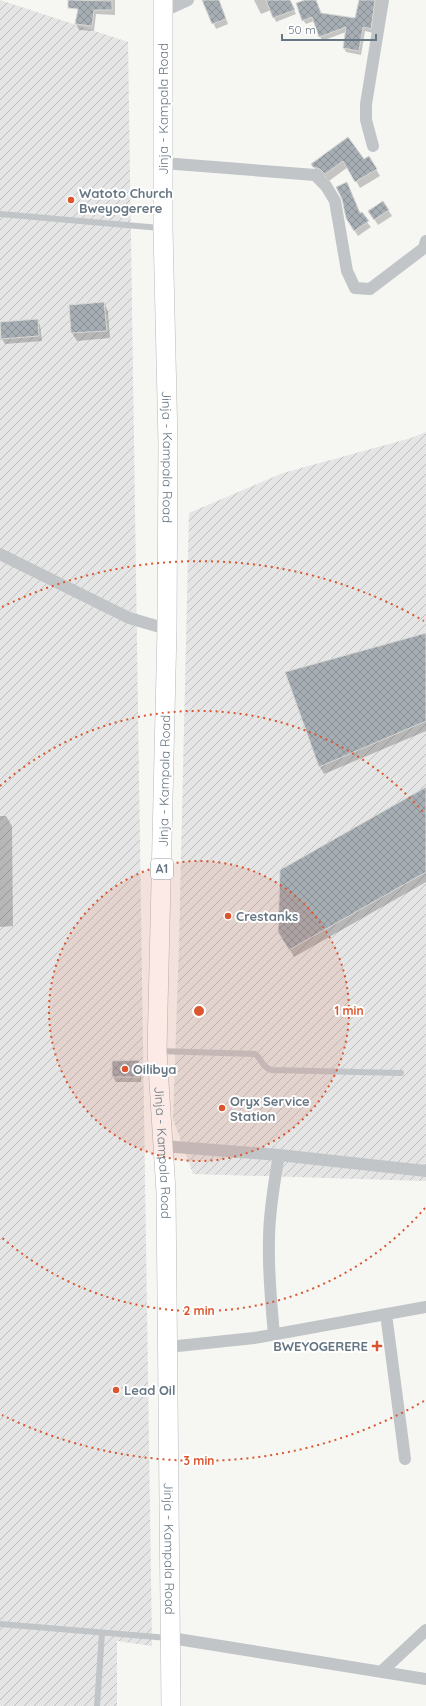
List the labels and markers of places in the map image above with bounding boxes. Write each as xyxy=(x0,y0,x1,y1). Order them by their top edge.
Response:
place label: Watoto Church Bweyogerere xyxy=(79,185,173,216)
marker: Watoto Church Bweyogerere xyxy=(66,195,76,205)
place label: Crestanks xyxy=(236,908,298,924)
marker: Crestanks xyxy=(223,911,233,921)
centre of rings xyxy=(192,1004,206,1018)
place label: Oilibya xyxy=(133,1061,176,1077)
marker: Oilibya xyxy=(120,1064,130,1074)
place label: Oryx Service Station xyxy=(230,1093,310,1124)
marker: Oryx Service Station xyxy=(217,1103,227,1113)
place label: BWEYOGERERE xyxy=(273,1338,368,1354)
marker: BWEYOGERERE xyxy=(371,1340,383,1352)
place label: Lead Oil xyxy=(124,1382,175,1398)
marker: Lead Oil xyxy=(111,1385,121,1395)

